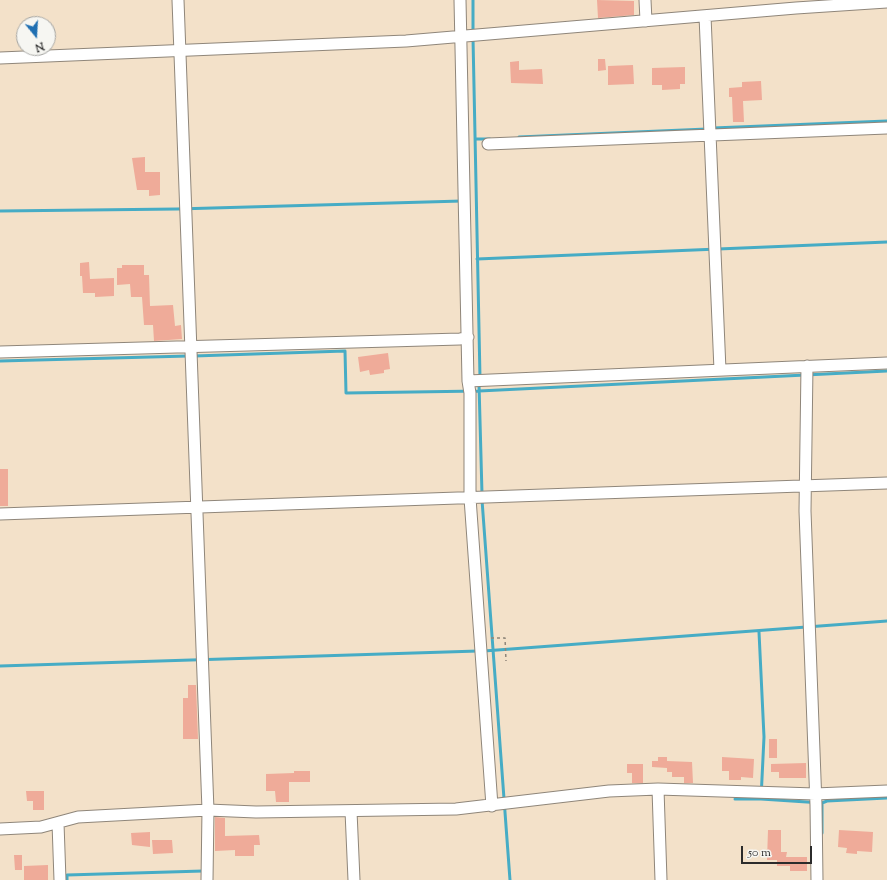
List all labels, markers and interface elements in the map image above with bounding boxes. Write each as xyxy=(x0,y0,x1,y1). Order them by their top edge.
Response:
north arrow xyxy=(16,16,56,56)
text: N xyxy=(33,37,46,55)
scale bar xyxy=(743,838,814,864)
text: 50 m xyxy=(748,844,771,862)

